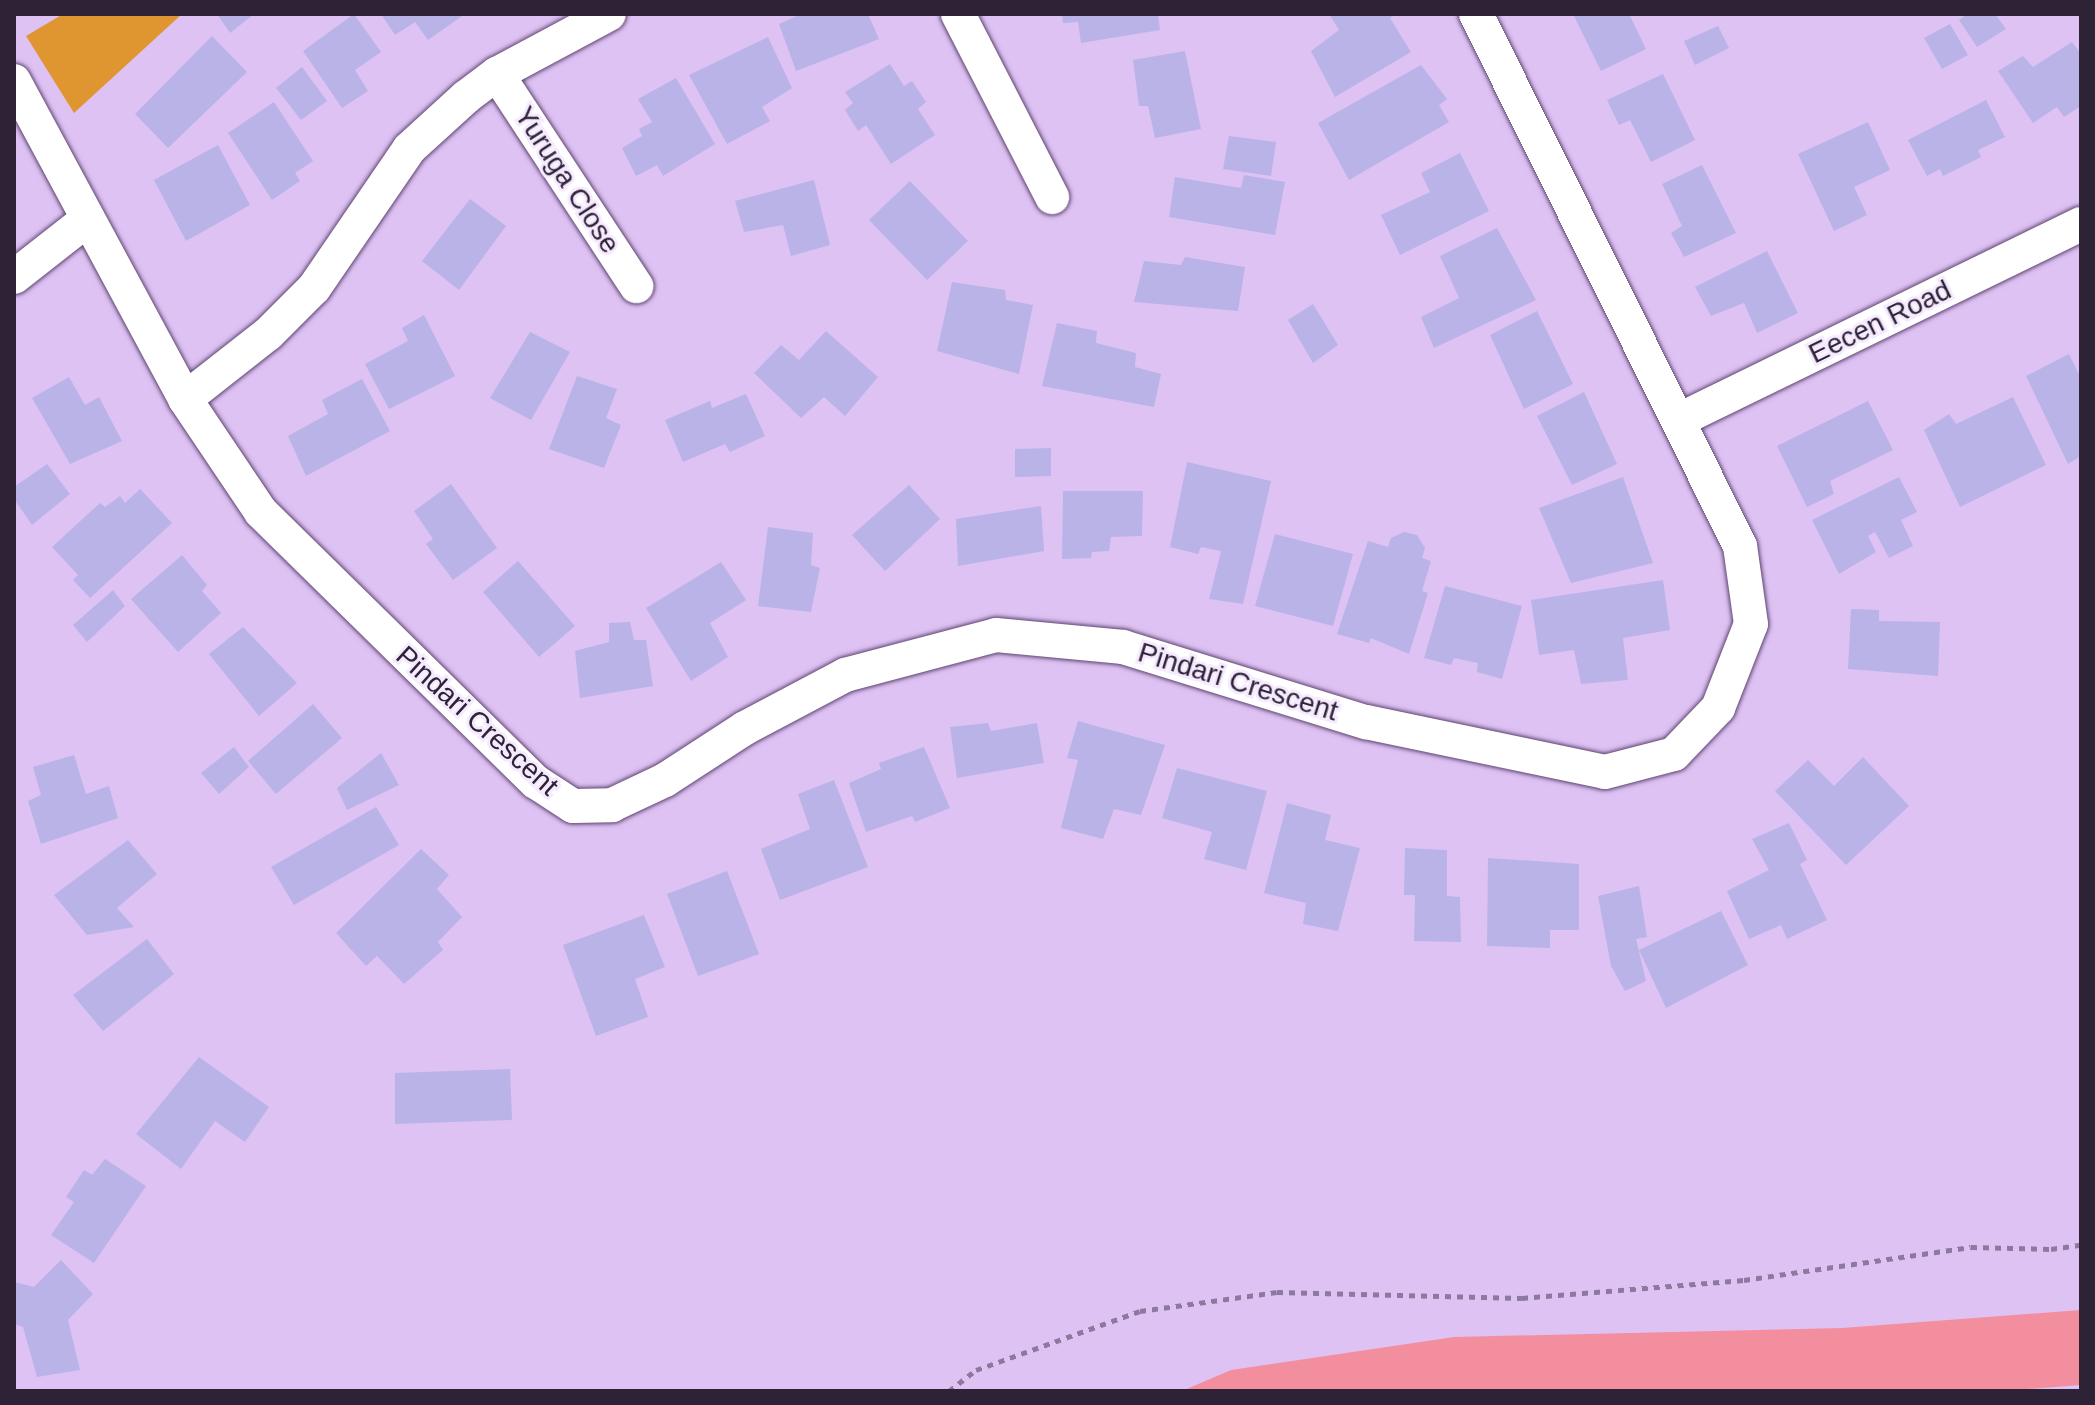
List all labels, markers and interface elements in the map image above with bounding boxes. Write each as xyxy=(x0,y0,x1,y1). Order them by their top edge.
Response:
street label: Yuruga Close xyxy=(507,100,627,260)
street label: Eecen Road xyxy=(1803,273,1957,371)
street label: Pindari Crescent xyxy=(1134,636,1342,728)
street label: Pindari Crescent xyxy=(389,639,565,803)

